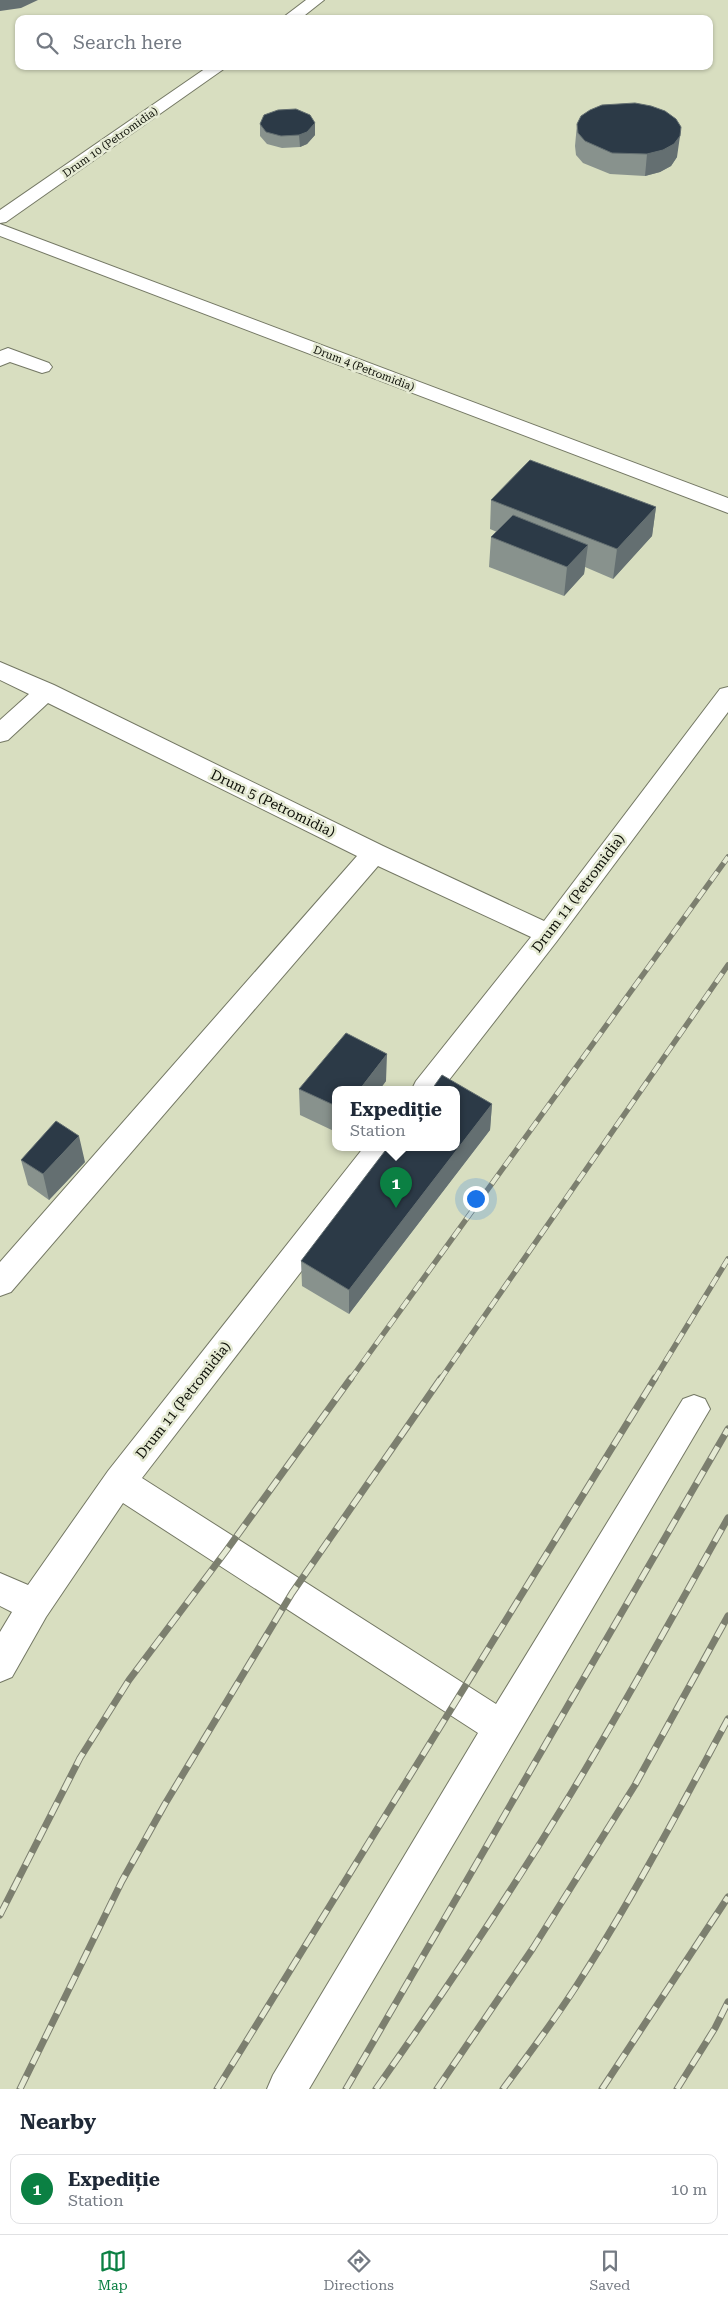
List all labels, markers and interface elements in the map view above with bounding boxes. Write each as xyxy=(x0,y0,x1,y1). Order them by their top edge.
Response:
search box xyxy=(15,15,713,70)
icon: search xyxy=(33,29,61,57)
text: Search here xyxy=(73,31,182,54)
street label: Drum 10 (Petromidia) xyxy=(60,104,161,180)
street label: Drum 4 (Petromidia) xyxy=(312,343,416,394)
street label: Drum 5 (Petromidia) xyxy=(208,766,338,840)
street label: Drum 11 (Petromidia) xyxy=(528,831,628,955)
popup xyxy=(332,1086,460,1151)
text: Expediție xyxy=(350,1098,442,1121)
text: Station xyxy=(350,1121,406,1140)
pin: 1 xyxy=(380,1167,412,1208)
your location xyxy=(463,1186,489,1212)
street label: Drum 11 (Petromidia) xyxy=(132,1338,234,1462)
text: Nearby xyxy=(20,2110,96,2134)
text: Expediție xyxy=(68,2168,160,2191)
text: 1 xyxy=(33,2180,41,2199)
text: 10 m xyxy=(670,2180,707,2199)
text: Station xyxy=(68,2191,124,2210)
tab: Map xyxy=(98,2247,128,2293)
tab: Directions xyxy=(323,2247,394,2293)
tab: Saved xyxy=(590,2247,630,2293)

